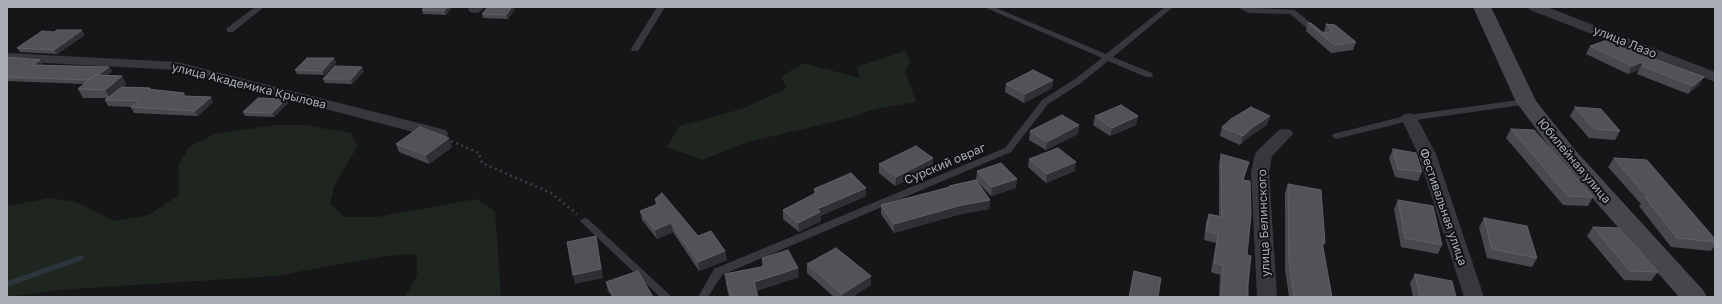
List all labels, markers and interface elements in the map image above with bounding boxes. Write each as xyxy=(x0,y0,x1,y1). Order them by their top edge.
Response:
street label: улица Лазо xyxy=(1591,23,1659,61)
street label: улица Академика Крылова xyxy=(170,60,328,112)
street label: Юбилейная улица xyxy=(1534,116,1614,206)
street label: Сурский овраг xyxy=(902,140,988,188)
street label: Фестивальная улица xyxy=(1416,147,1470,267)
street label: улица Белинского xyxy=(1255,169,1273,277)

